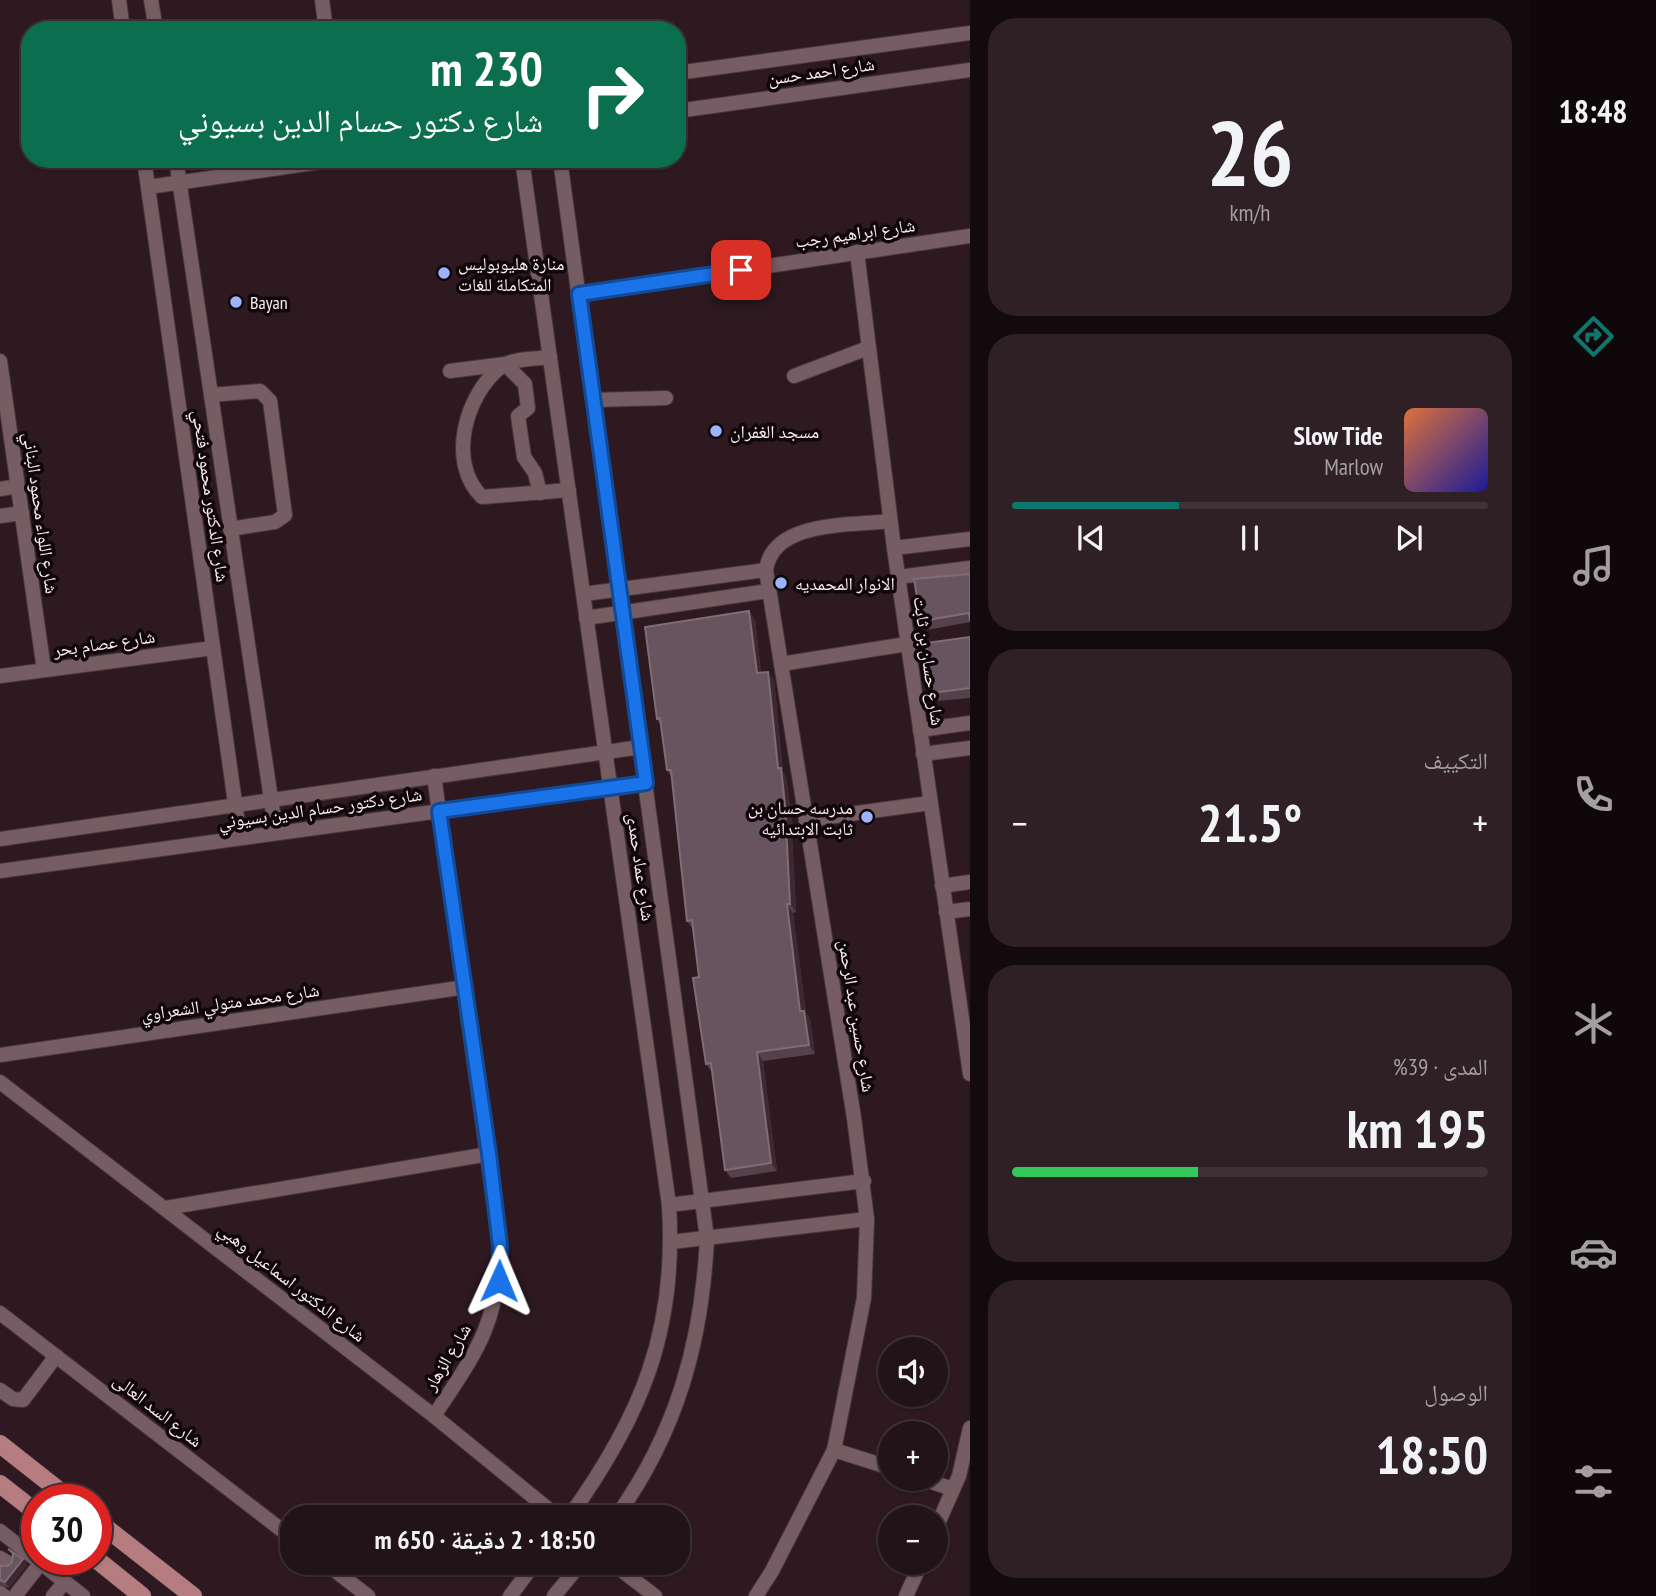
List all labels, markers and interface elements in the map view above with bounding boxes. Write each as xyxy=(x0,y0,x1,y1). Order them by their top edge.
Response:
text: 230 m xyxy=(430,36,543,100)
icon: right xyxy=(567,49,658,140)
street label: شارع احمد حسن xyxy=(766,52,876,90)
text: 18:48 xyxy=(1558,90,1628,132)
text: 26 xyxy=(1207,93,1294,211)
text: شارع دكتور حسام الدين بسيوني xyxy=(178,99,543,141)
text: km/h xyxy=(1230,198,1270,227)
street label: شارع ابراهيم رجب xyxy=(794,213,917,254)
pin xyxy=(711,240,771,300)
icon: arrive xyxy=(722,251,760,289)
place label: منارة هليوبوليس المتكاملة للغات xyxy=(458,252,565,296)
marker: منارة هليوبوليس المتكاملة للغات xyxy=(436,265,452,281)
place label: Bayan xyxy=(250,291,288,314)
marker: Bayan xyxy=(228,294,244,310)
icon: directions xyxy=(1569,312,1618,361)
street label: شارع الدكتور محمود فتحي xyxy=(184,408,234,584)
text: Slow Tide xyxy=(1293,419,1383,452)
place label: مسجد الغفران xyxy=(730,420,819,443)
marker: مسجد الغفران xyxy=(708,423,724,439)
street label: شارع اللواء محمود البناني xyxy=(15,431,64,596)
text: Marlow xyxy=(1324,452,1383,481)
icon: previous xyxy=(1072,519,1110,557)
icon: pause xyxy=(1231,519,1269,557)
icon: next xyxy=(1390,519,1428,557)
icon: music xyxy=(1569,541,1618,590)
place label: الانوار المحمديه xyxy=(795,572,895,595)
marker: الانوار المحمديه xyxy=(773,575,789,591)
street label: شارع حسان بن ثابت xyxy=(909,595,949,727)
street label: شارع عصام بحر xyxy=(51,624,156,663)
text: التكييف xyxy=(1423,746,1488,775)
icon: phone xyxy=(1569,770,1618,819)
street label: شارع دكتور حسام الدين بسيوني xyxy=(217,782,424,837)
text: 21.5° xyxy=(1198,789,1302,856)
place label: مدرسه حسان بن ثابت الابتدائيه xyxy=(748,796,853,840)
text: − xyxy=(1012,798,1028,847)
text: + xyxy=(1472,798,1488,847)
marker: مدرسه حسان بن ثابت الابتدائيه xyxy=(859,809,875,825)
street label: شارع عماد حمدى xyxy=(622,811,660,923)
street label: شارع حسين عبد الرحمن xyxy=(834,938,880,1094)
street label: شارع محمد متولي الشعراوي xyxy=(139,978,321,1029)
icon: climate xyxy=(1569,999,1618,1048)
text: المدى · 39% xyxy=(1393,1052,1488,1081)
text: 195 km xyxy=(1347,1095,1488,1162)
street label: شارع الدكتور اسماعيل وهبي xyxy=(211,1217,370,1350)
icon: car xyxy=(1569,1228,1618,1277)
position arrow xyxy=(462,1244,536,1318)
street label: شارع الزهار xyxy=(418,1319,476,1396)
map controls xyxy=(878,1337,948,1575)
button: sound xyxy=(878,1337,948,1407)
street label: شارع السد العالى xyxy=(109,1368,207,1452)
text: الوصول xyxy=(1424,1378,1488,1407)
button: + xyxy=(878,1421,948,1491)
text: 18:50 xyxy=(1376,1421,1488,1488)
icon: filters xyxy=(1569,1457,1618,1506)
speed limit sign: 30 xyxy=(21,1484,112,1575)
button: − xyxy=(878,1505,948,1575)
text: 18:50 · 2 دقيقة · 650 m xyxy=(375,1523,595,1556)

